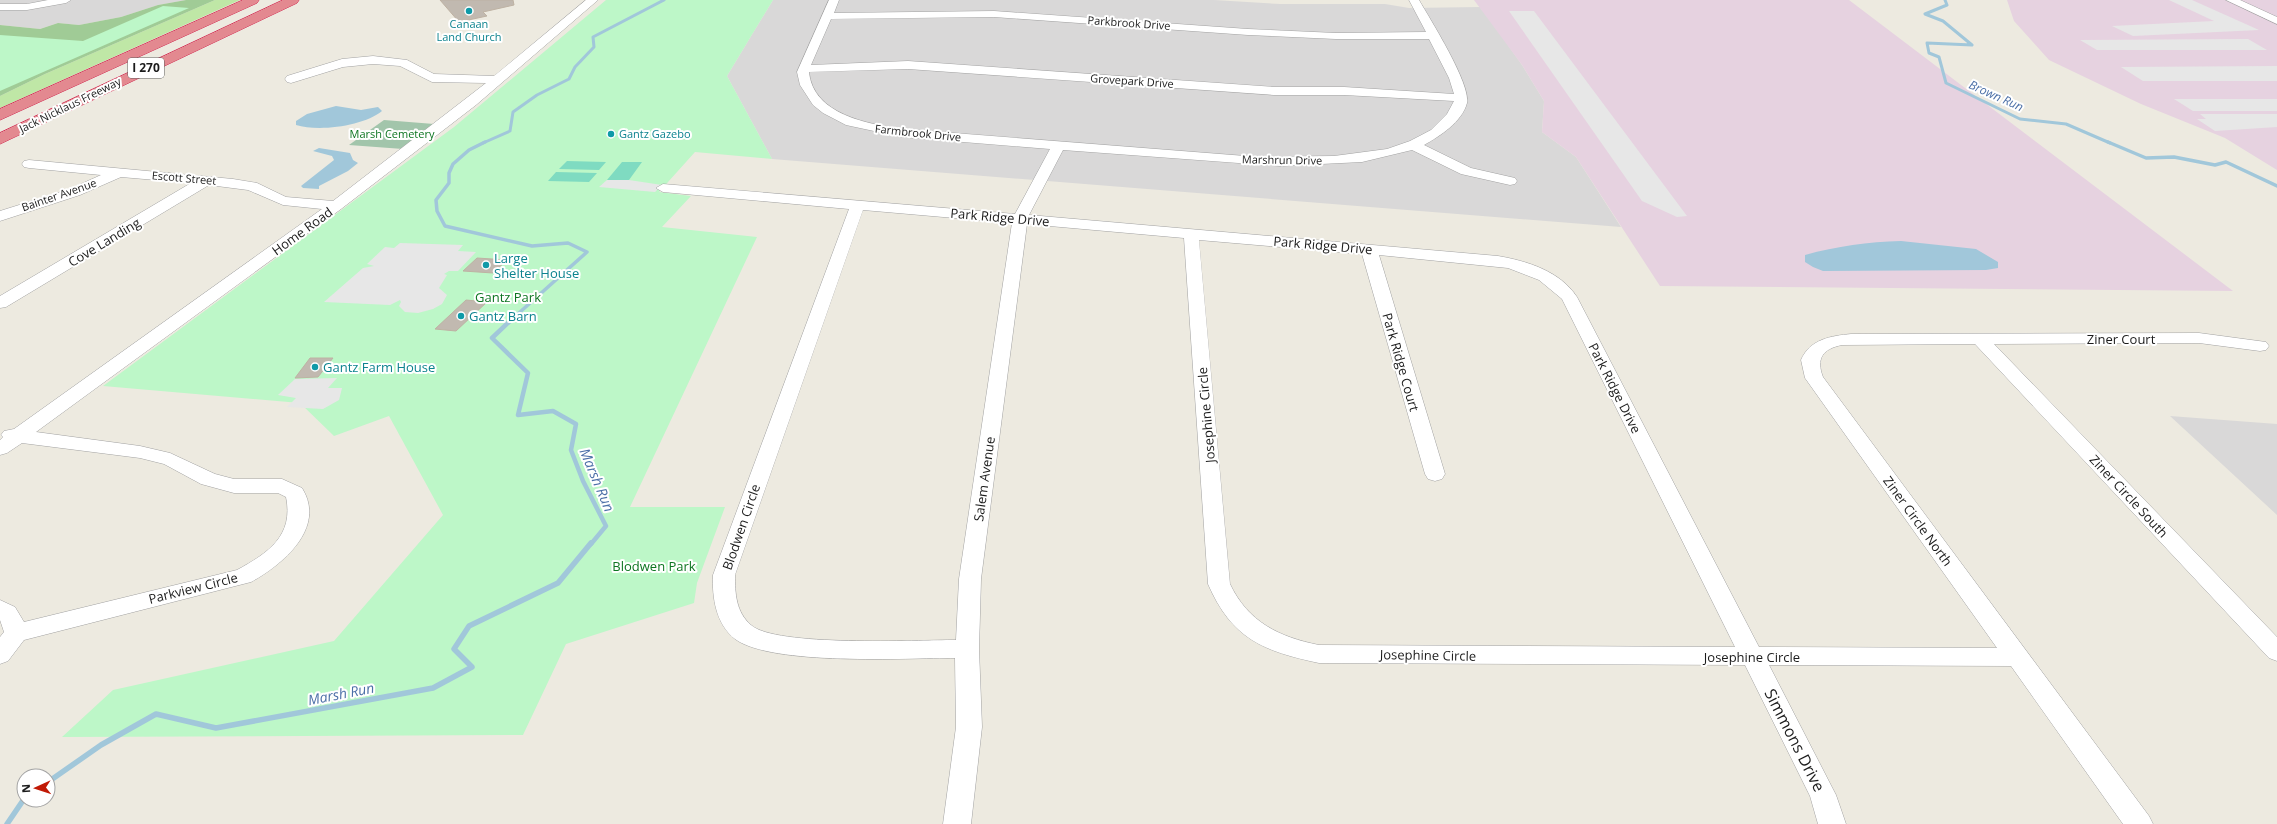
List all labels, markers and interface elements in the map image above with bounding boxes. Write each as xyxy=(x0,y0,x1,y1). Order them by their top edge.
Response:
marker: Canaan Land Church xyxy=(464,6,474,16)
street label: Parkbrook Drive xyxy=(1087,12,1171,33)
place label: Canaan Land Church xyxy=(436,16,502,44)
road number: I 270 xyxy=(128,58,164,78)
street label: Grovepark Drive xyxy=(1090,70,1174,91)
street label: Jack Nicklaus Freeway xyxy=(15,73,124,136)
water label: Brown Run xyxy=(1966,76,2026,115)
street label: Farmbrook Drive xyxy=(874,121,962,144)
park label: Marsh Cemetery xyxy=(350,126,435,141)
place label: Gantz Gazebo xyxy=(619,126,691,141)
marker: Gantz Gazebo xyxy=(606,129,616,139)
street label: Marshrun Drive xyxy=(1242,151,1322,168)
street label: Escott Street xyxy=(151,167,217,188)
street label: Bainter Avenue xyxy=(19,175,98,214)
street label: Home Road xyxy=(268,203,336,259)
street label: Park Ridge Drive xyxy=(950,204,1050,230)
street label: Cove Landing xyxy=(64,213,144,271)
street label: Park Ridge Drive xyxy=(1273,232,1373,258)
place label: Large Shelter House xyxy=(494,249,579,282)
marker: Large Shelter House xyxy=(481,260,491,270)
park label: Gantz Park xyxy=(475,288,541,306)
place label: Gantz Barn xyxy=(469,307,537,325)
marker: Gantz Barn xyxy=(456,311,466,321)
street label: Park Ridge Court xyxy=(1378,311,1424,414)
street label: Ziner Court xyxy=(2087,330,2156,348)
street label: Park Ridge Drive xyxy=(1584,340,1646,436)
place label: Gantz Farm House xyxy=(323,358,435,376)
marker: Gantz Farm House xyxy=(310,362,320,372)
street label: Josephine Circle xyxy=(1193,366,1219,466)
street label: Salem Avenue xyxy=(969,435,999,523)
water label: Marsh Run xyxy=(576,445,619,514)
street label: Ziner Circle South xyxy=(2086,451,2172,541)
street label: Ziner Circle North xyxy=(1879,472,1957,570)
street label: Blodwen Circle xyxy=(718,482,764,572)
park label: Blodwen Park xyxy=(612,557,696,575)
street label: Parkview Circle xyxy=(147,568,239,608)
street label: Josephine Circle xyxy=(1378,645,1476,665)
street label: Josephine Circle xyxy=(1702,648,1800,666)
water label: Marsh Run xyxy=(306,678,376,709)
street label: Simmons Drive xyxy=(1760,685,1830,795)
north arrow xyxy=(16,768,56,808)
text: N xyxy=(18,784,33,793)

